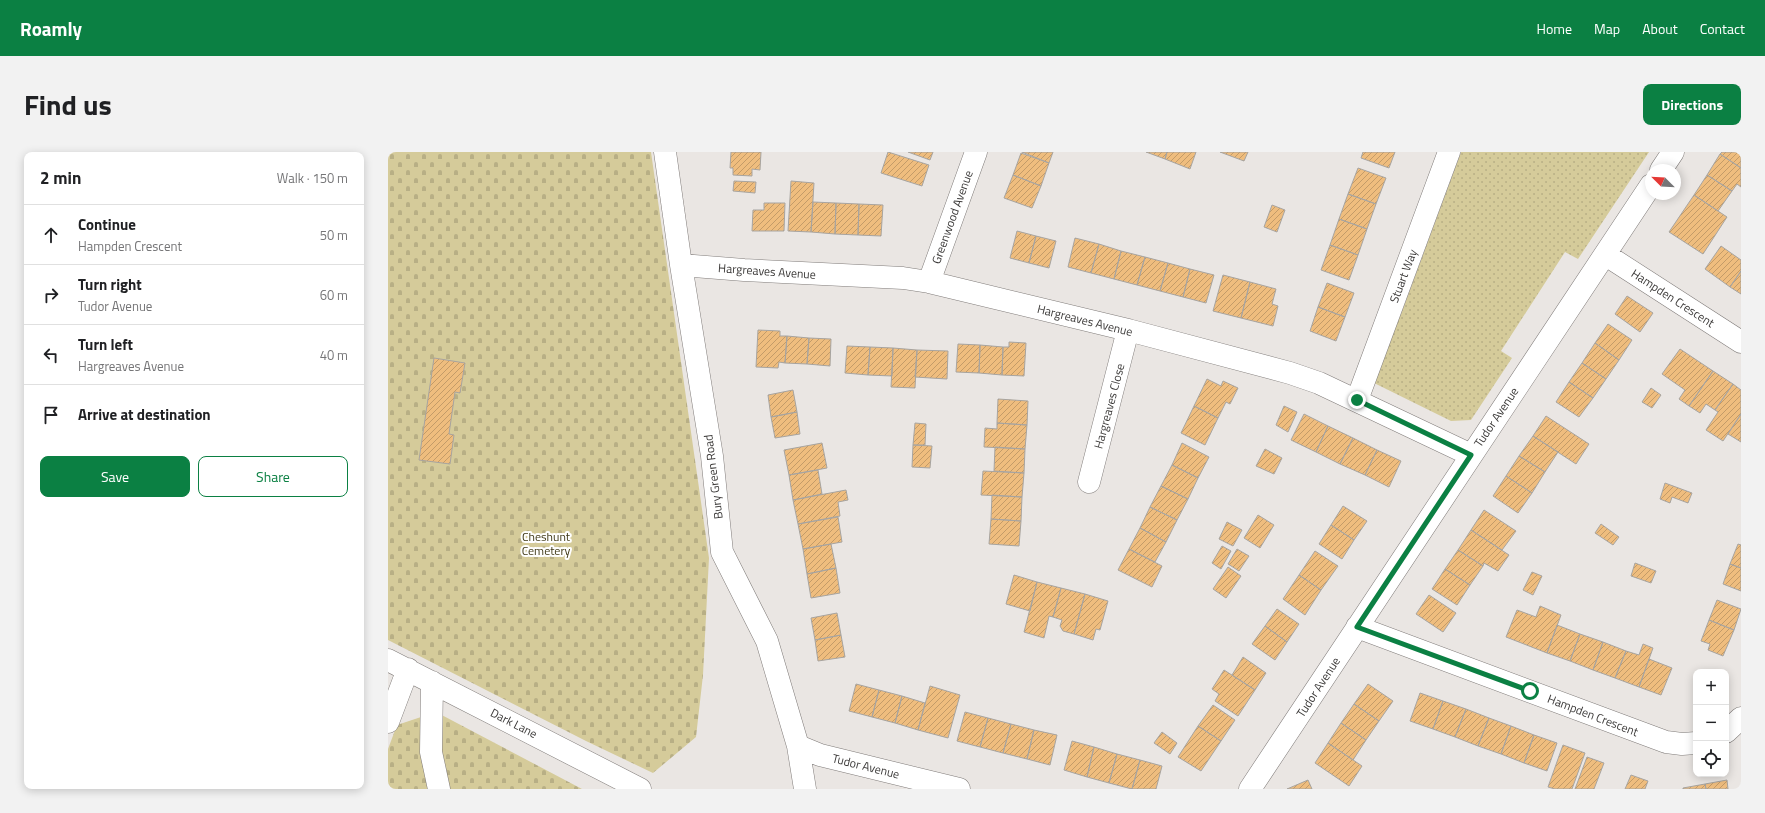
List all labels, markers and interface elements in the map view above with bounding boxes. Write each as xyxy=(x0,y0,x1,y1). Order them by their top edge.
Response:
text: Roamly xyxy=(20,14,82,43)
text: Home xyxy=(1537,18,1572,39)
text: Map xyxy=(1594,18,1620,39)
text: About xyxy=(1642,18,1678,39)
text: Contact xyxy=(1700,18,1745,39)
text: Find us xyxy=(24,83,112,126)
button: Directions xyxy=(1643,84,1741,125)
north arrow xyxy=(1645,164,1681,200)
text: 2 min xyxy=(40,165,81,191)
text: Walk · 150 m xyxy=(277,168,348,188)
street label: Greenwood Avenue xyxy=(926,168,978,266)
text: Continue xyxy=(78,213,136,236)
icon: ahead xyxy=(40,224,62,246)
text: 50 m xyxy=(320,225,348,245)
text: Hampden Crescent xyxy=(78,236,182,256)
street label: Stuart Way xyxy=(1384,246,1422,306)
street label: Hargreaves Avenue xyxy=(718,258,816,284)
street label: Hampden Crescent xyxy=(1628,264,1719,333)
text: Turn right xyxy=(78,273,142,296)
icon: right xyxy=(40,284,62,306)
text: 60 m xyxy=(320,285,348,305)
text: Tudor Avenue xyxy=(78,296,152,316)
street label: Hargreaves Avenue xyxy=(1035,299,1135,341)
text: Turn left xyxy=(78,333,133,356)
icon: left xyxy=(40,344,62,366)
text: 40 m xyxy=(320,345,348,365)
text: Hargreaves Avenue xyxy=(78,356,184,376)
street label: Hargreaves Close xyxy=(1088,361,1130,451)
street label: Tudor Avenue xyxy=(1469,383,1523,451)
route end xyxy=(1348,391,1366,409)
text: Arrive at destination xyxy=(78,403,211,426)
icon: arrive xyxy=(40,404,62,426)
street label: Bury Green Road xyxy=(698,434,728,520)
button: Save xyxy=(40,456,190,497)
button: Share xyxy=(198,456,348,497)
park label: Cheshunt Cemetery xyxy=(522,527,571,560)
street label: Tudor Avenue xyxy=(1291,653,1345,721)
map controls xyxy=(1693,669,1729,777)
button: + xyxy=(1693,669,1729,705)
route start xyxy=(1521,682,1539,700)
street label: Hampden Crescent xyxy=(1545,689,1642,741)
street label: Dark Lane xyxy=(487,703,541,743)
button: − xyxy=(1693,705,1729,741)
button: locate xyxy=(1693,741,1729,777)
street label: Tudor Avenue xyxy=(830,748,902,784)

